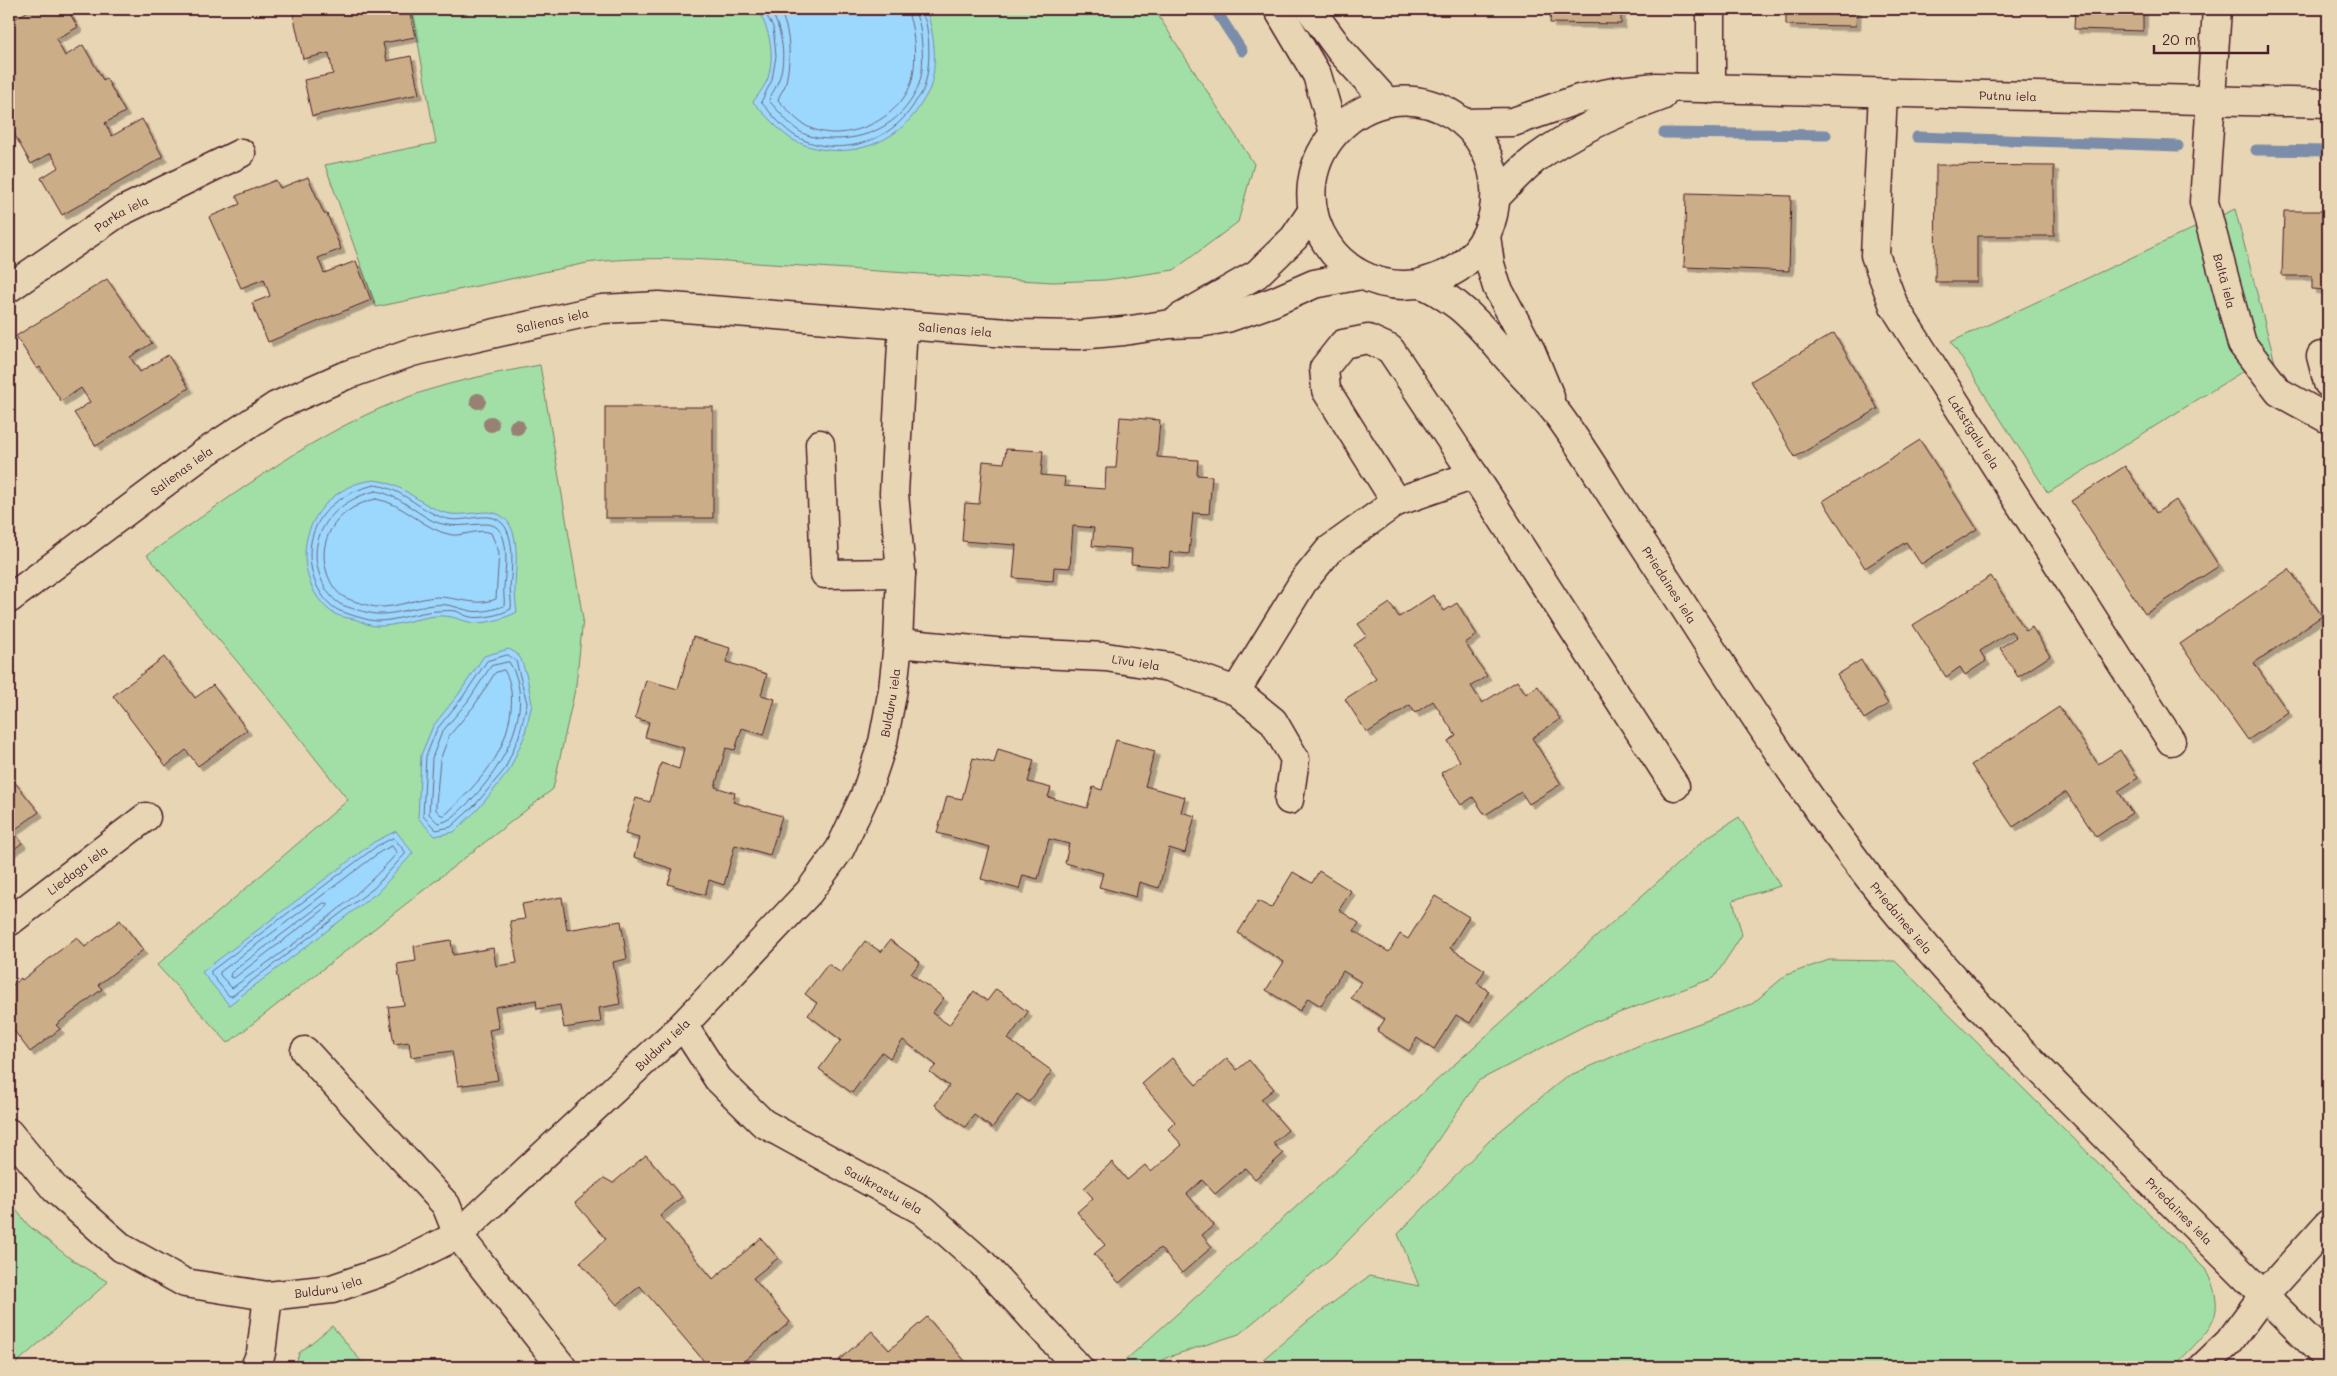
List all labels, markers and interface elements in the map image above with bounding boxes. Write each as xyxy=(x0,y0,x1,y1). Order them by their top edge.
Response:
scale bar xyxy=(2154,22,2268,54)
text: 20 m xyxy=(2162,29,2196,49)
street label: Putnu iela xyxy=(1979,87,2037,104)
street label: Parka iela xyxy=(91,191,151,235)
street label: Baltā iela xyxy=(2210,252,2240,310)
street label: Salienas iela xyxy=(515,304,590,336)
street label: Salienas iela xyxy=(918,318,993,340)
street label: Lakstīgalu iela xyxy=(1945,392,2004,472)
street label: Salienas iela xyxy=(147,442,216,499)
street label: Priedaines iela xyxy=(1639,543,1701,626)
street label: Līvu iela xyxy=(1111,650,1161,673)
street label: Bulduru iela xyxy=(876,668,903,738)
street label: Liedaga iela xyxy=(44,841,111,898)
street label: Priedaines iela xyxy=(1867,878,1936,957)
street label: Bulduru iela xyxy=(631,1015,693,1074)
street label: Saulkrastu iela xyxy=(842,1161,926,1217)
street label: Priedaines iela xyxy=(2143,1174,2216,1248)
street label: Bulduru iela xyxy=(293,1271,364,1301)

